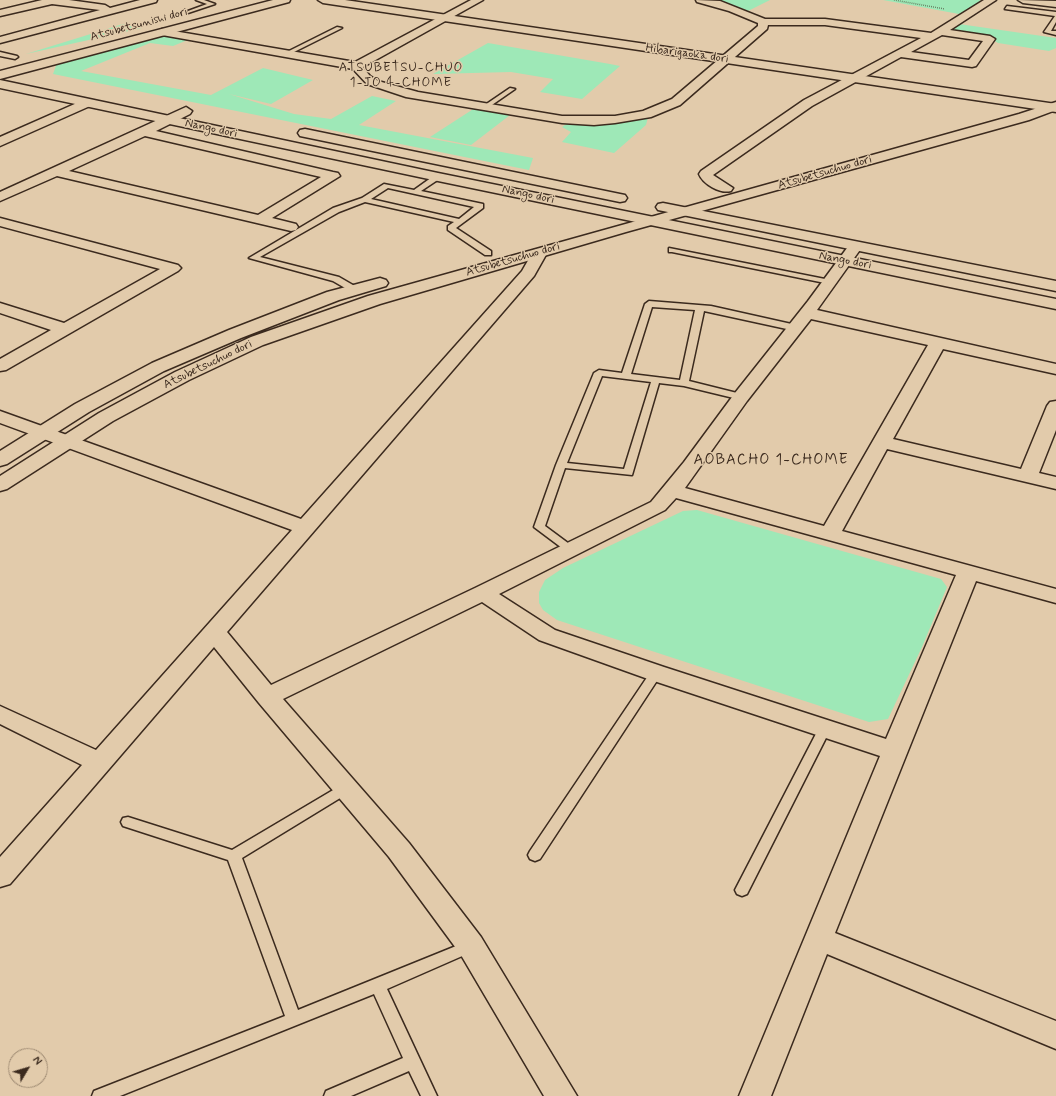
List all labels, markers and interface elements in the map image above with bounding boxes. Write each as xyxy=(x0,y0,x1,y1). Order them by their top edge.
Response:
street label: Atsubetsunishi dori xyxy=(89,5,189,45)
street label: Hibarigaoka dori xyxy=(645,41,729,67)
district label: ATSUBETSU-CHUO 1-JO 4-CHOME xyxy=(340,60,462,91)
street label: Nango dori xyxy=(183,116,239,142)
street label: Atsubetsuchuo dori xyxy=(776,153,874,193)
street label: Nango dori xyxy=(500,182,556,208)
street label: Atsubetsuchuo dori xyxy=(464,240,562,280)
street label: Nango dori xyxy=(817,249,873,273)
street label: Atsubetsuchuo dori xyxy=(161,337,255,393)
district label: AOBACHO 1-CHOME xyxy=(695,452,847,470)
north arrow xyxy=(8,1048,48,1088)
text: N xyxy=(29,1054,44,1068)

